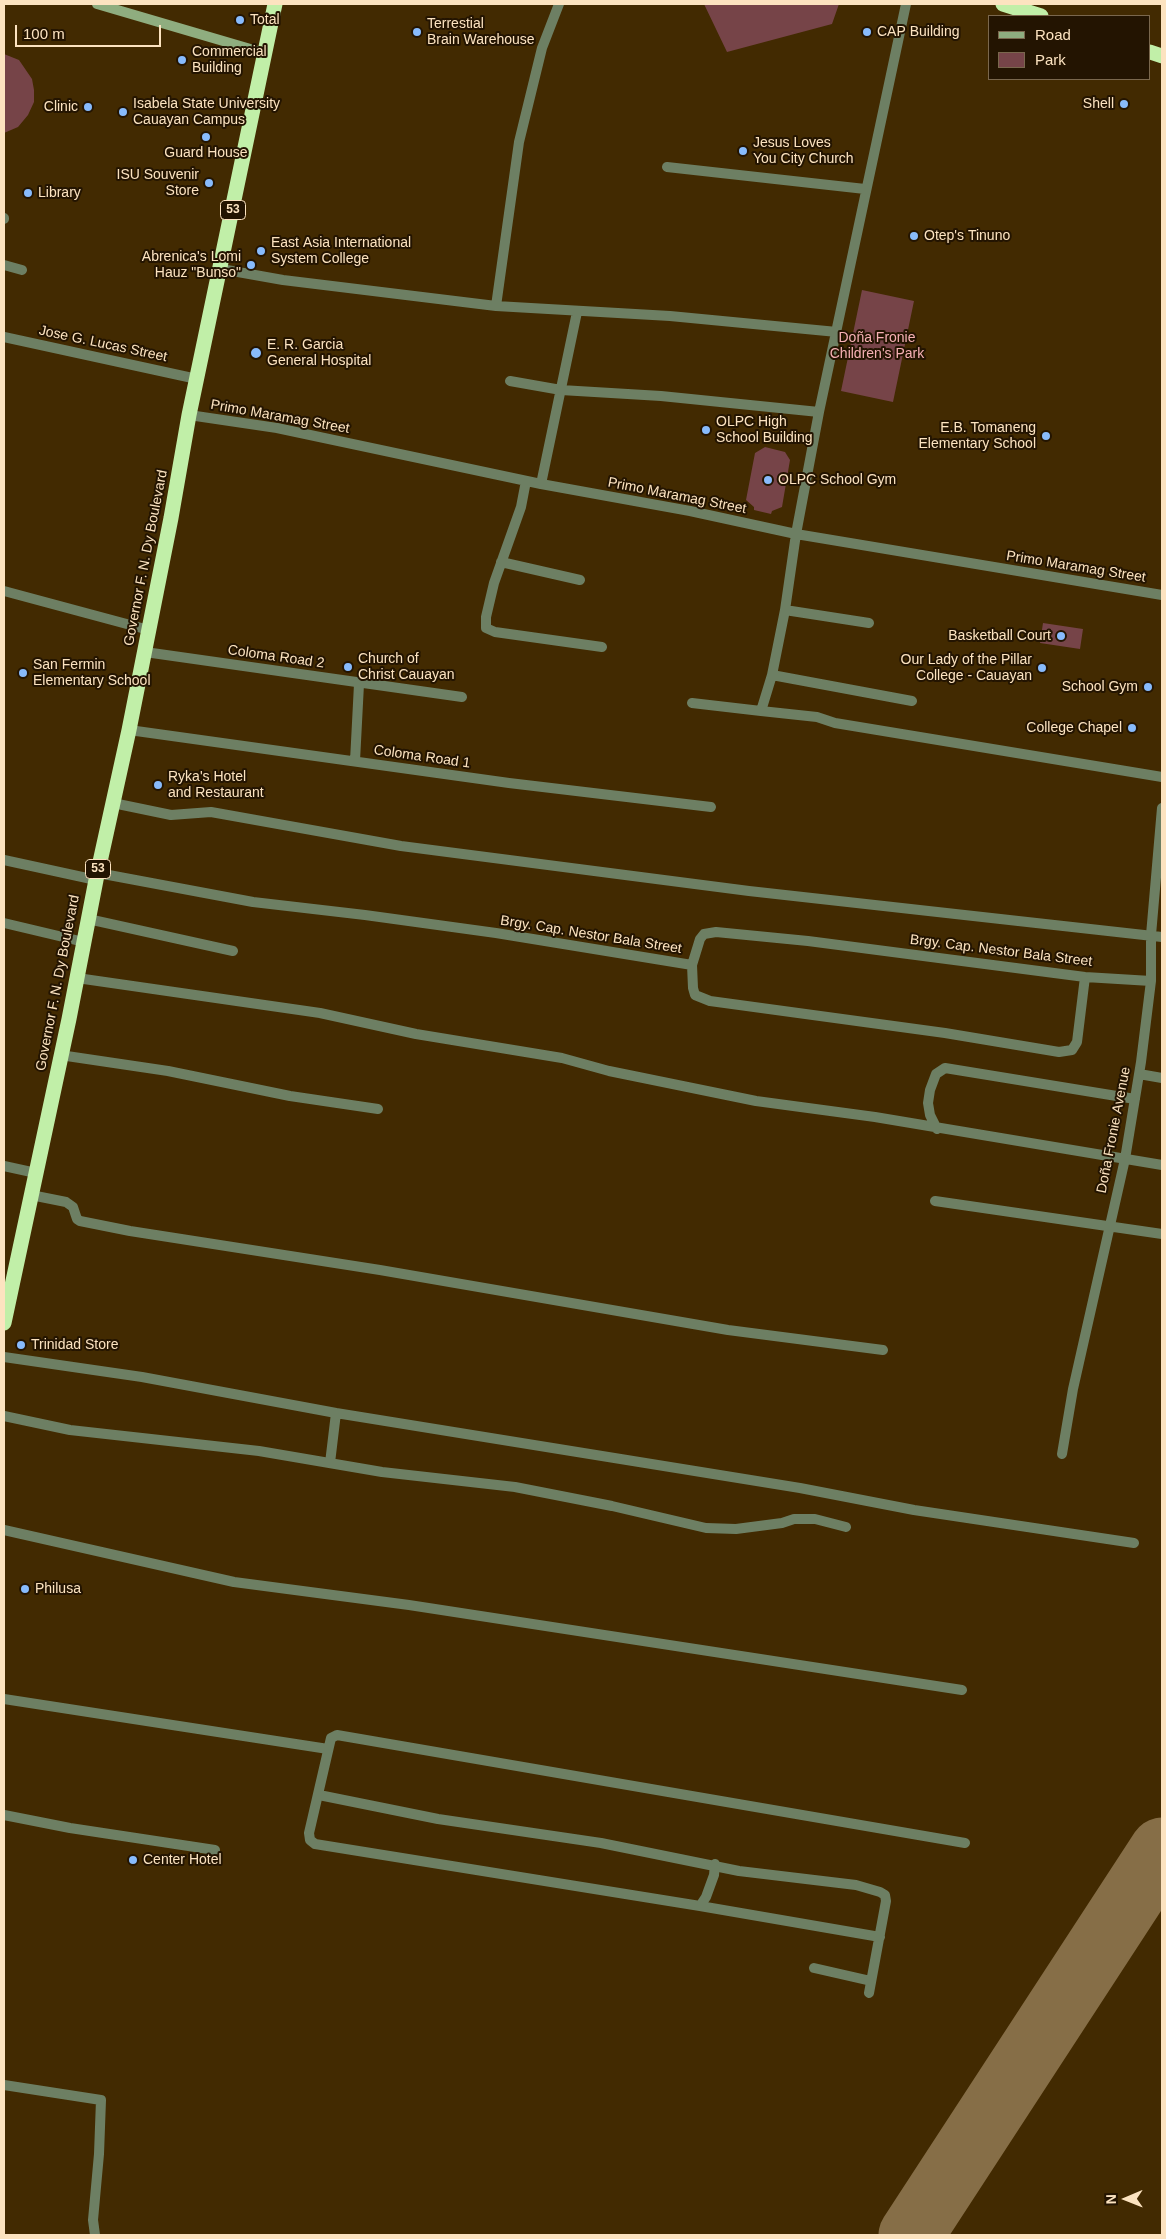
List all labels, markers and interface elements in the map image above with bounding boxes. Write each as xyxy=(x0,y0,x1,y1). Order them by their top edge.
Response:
place label: Total xyxy=(250,12,280,28)
marker: Total xyxy=(234,14,246,26)
scale bar xyxy=(18,15,164,47)
legend xyxy=(988,15,1151,80)
place label: Terrestial Brain Warehouse xyxy=(427,16,535,48)
place label: CAP Building xyxy=(877,24,959,40)
text: 100 m xyxy=(23,25,65,42)
marker: Terrestial Brain Warehouse xyxy=(411,26,423,38)
marker: CAP Building xyxy=(861,26,873,38)
text: Road xyxy=(1035,26,1071,43)
place label: Commercial Building xyxy=(192,44,267,76)
text: Park xyxy=(1035,51,1066,68)
marker: Commercial Building xyxy=(176,54,188,66)
place label: Isabela State University Cauayan Campus xyxy=(133,96,280,128)
place label: Shell xyxy=(1083,96,1114,112)
marker: Shell xyxy=(1118,98,1130,110)
place label: Clinic xyxy=(44,99,78,115)
marker: Clinic xyxy=(82,101,94,113)
marker: Isabela State University Cauayan Campus xyxy=(117,106,129,118)
marker: Guard House xyxy=(200,131,212,143)
place label: Jesus Loves You City Church xyxy=(753,135,854,168)
place label: Guard House xyxy=(164,145,248,161)
marker: Jesus Loves You City Church xyxy=(737,145,749,157)
place label: ISU Souvenir Store xyxy=(117,167,199,200)
marker: ISU Souvenir Store xyxy=(203,177,215,189)
place label: Library xyxy=(38,185,81,201)
marker: Library xyxy=(22,187,34,199)
road number: 53 xyxy=(220,200,246,220)
place label: Otep's Tinuno xyxy=(924,228,1010,244)
marker: Otep's Tinuno xyxy=(908,230,920,242)
place label: East Asia International System College xyxy=(271,235,411,268)
marker: East Asia International System College xyxy=(255,245,267,257)
place label: Abrenica's Lomi Hauz "Bunso" xyxy=(142,249,241,282)
marker: Abrenica's Lomi Hauz "Bunso" xyxy=(245,259,257,271)
street label: Jose G. Lucas Street xyxy=(37,322,169,366)
park label: Doña Fronie Children's Park xyxy=(830,330,924,362)
place label: E. R. Garcia General Hospital xyxy=(267,337,371,370)
marker: E. R. Garcia General Hospital xyxy=(249,346,263,360)
street label: Primo Maramag Street xyxy=(209,397,351,437)
place label: OLPC High School Building xyxy=(716,414,813,447)
place label: E.B. Tomaneng Elementary School xyxy=(918,420,1036,452)
marker: OLPC High School Building xyxy=(700,424,712,436)
marker: E.B. Tomaneng Elementary School xyxy=(1040,430,1052,442)
street label: Governor F. N. Dy Boulevard xyxy=(121,469,171,647)
place label: OLPC School Gym xyxy=(778,472,896,488)
street label: Primo Maramag Street xyxy=(606,474,748,518)
marker: OLPC School Gym xyxy=(762,474,774,486)
street label: Primo Maramag Street xyxy=(1005,548,1147,586)
place label: Basketball Court xyxy=(948,628,1051,644)
marker: Basketball Court xyxy=(1055,630,1067,642)
street label: Coloma Road 2 xyxy=(227,642,325,672)
place label: Church of Christ Cauayan xyxy=(358,651,454,684)
place label: Our Lady of the Pillar College - Cauayan xyxy=(900,652,1032,684)
place label: San Fermin Elementary School xyxy=(33,657,151,690)
marker: Church of Christ Cauayan xyxy=(342,661,354,673)
marker: Our Lady of the Pillar College - Cauayan xyxy=(1036,662,1048,674)
marker: San Fermin Elementary School xyxy=(17,667,29,679)
place label: School Gym xyxy=(1062,679,1138,695)
marker: School Gym xyxy=(1142,681,1154,693)
place label: College Chapel xyxy=(1026,720,1122,736)
marker: College Chapel xyxy=(1126,722,1138,734)
street label: Coloma Road 1 xyxy=(373,742,471,772)
place label: Ryka's Hotel and Restaurant xyxy=(168,769,264,802)
marker: Ryka's Hotel and Restaurant xyxy=(152,779,164,791)
road number: 53 xyxy=(86,860,110,879)
street label: Governor F. N. Dy Boulevard xyxy=(33,894,83,1072)
street label: Brgy. Cap. Nestor Bala Street xyxy=(499,912,683,958)
street label: Brgy. Cap. Nestor Bala Street xyxy=(909,931,1093,971)
street label: Doña Fronie Avenue xyxy=(1094,1065,1134,1195)
place label: Trinidad Store xyxy=(31,1337,118,1353)
marker: Trinidad Store xyxy=(15,1339,27,1351)
place label: Philusa xyxy=(35,1581,81,1597)
marker: Philusa xyxy=(19,1583,31,1595)
place label: Center Hotel xyxy=(143,1852,222,1868)
marker: Center Hotel xyxy=(127,1854,139,1866)
north arrow xyxy=(1101,2174,1151,2224)
text: N xyxy=(1103,2194,1119,2204)

